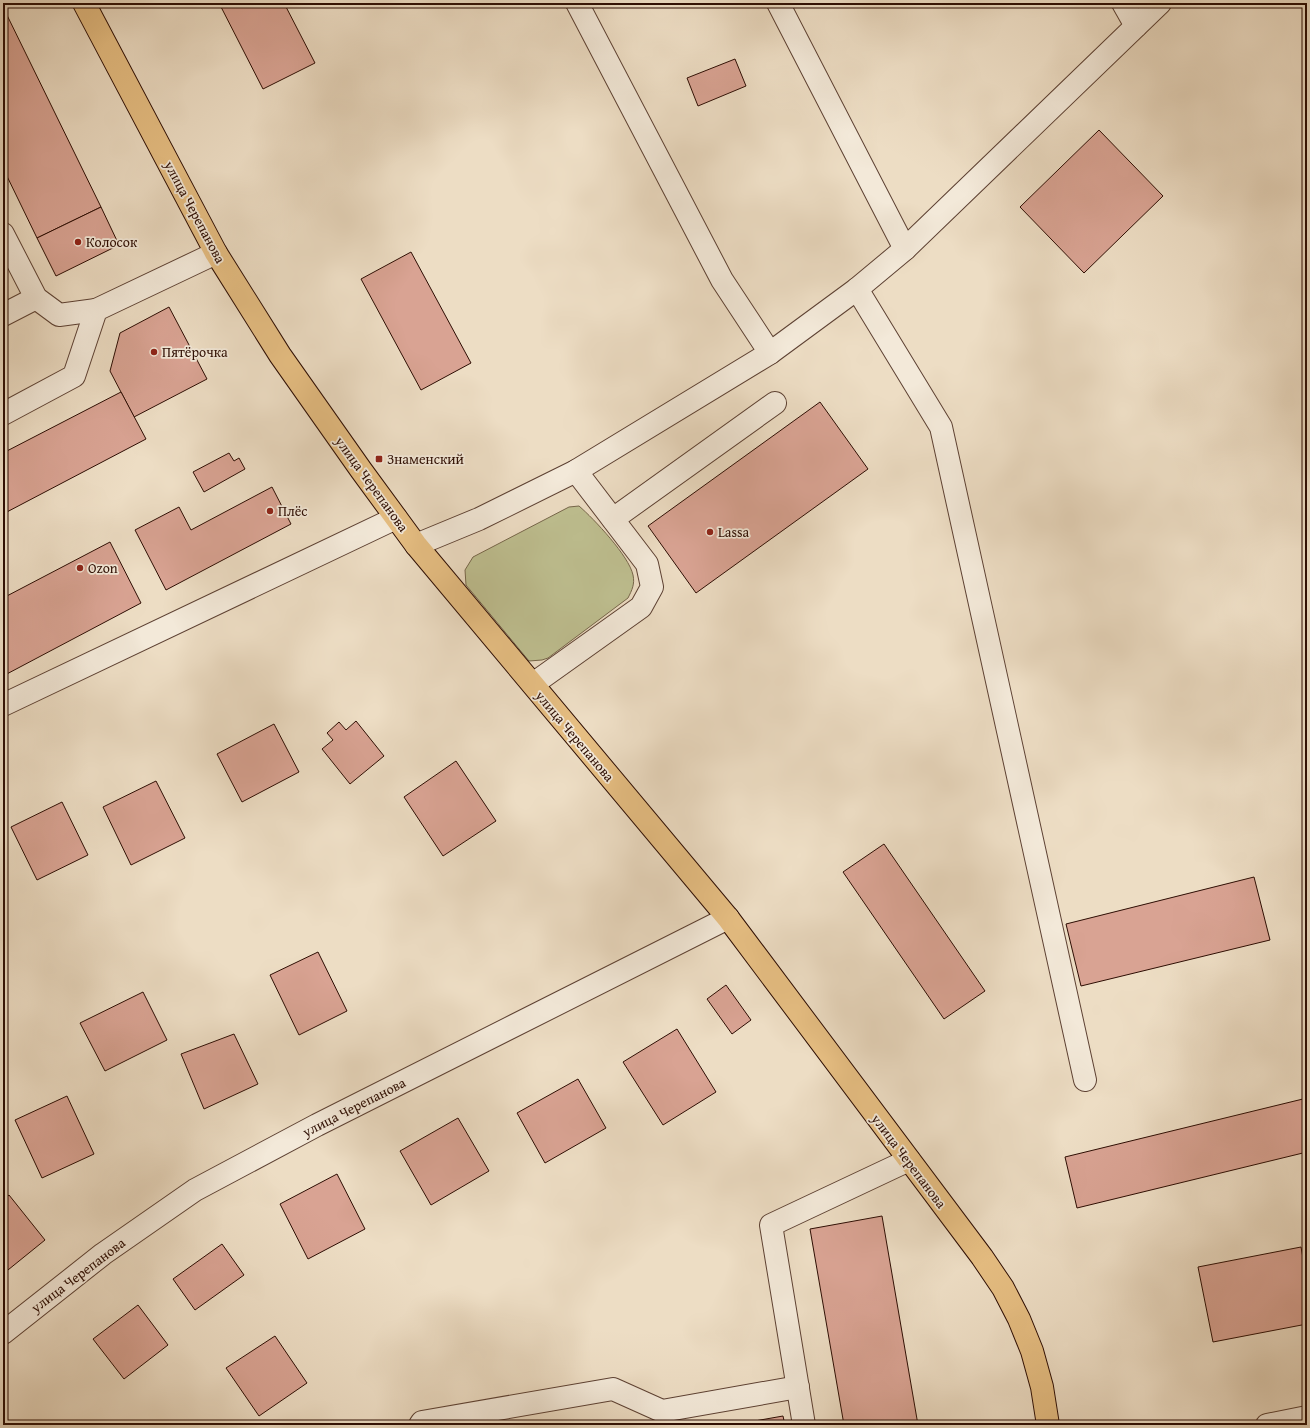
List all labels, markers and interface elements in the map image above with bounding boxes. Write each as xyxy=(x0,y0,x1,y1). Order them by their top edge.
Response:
street label: улица Черепанова xyxy=(159,156,231,267)
place label: Колосок xyxy=(86,232,138,252)
marker: Колосок xyxy=(73,237,83,247)
place label: Пятёрочка xyxy=(162,342,228,362)
marker: Пятёрочка xyxy=(149,347,159,357)
street label: улица Черепанова xyxy=(330,431,414,536)
place label: Знаменский xyxy=(387,449,464,469)
marker: Знаменский xyxy=(374,454,384,464)
place label: Плёс xyxy=(278,501,308,521)
marker: Плёс xyxy=(265,506,275,516)
place label: Lassa xyxy=(718,522,750,542)
marker: Lassa xyxy=(705,527,715,537)
place label: Ozon xyxy=(88,558,118,578)
marker: Ozon xyxy=(75,563,85,573)
street label: улица Черепанова xyxy=(530,685,619,786)
street label: улица Черепанова xyxy=(298,1072,409,1142)
street label: улица Черепанова xyxy=(866,1109,951,1213)
street label: улица Черепанова xyxy=(26,1233,130,1318)

